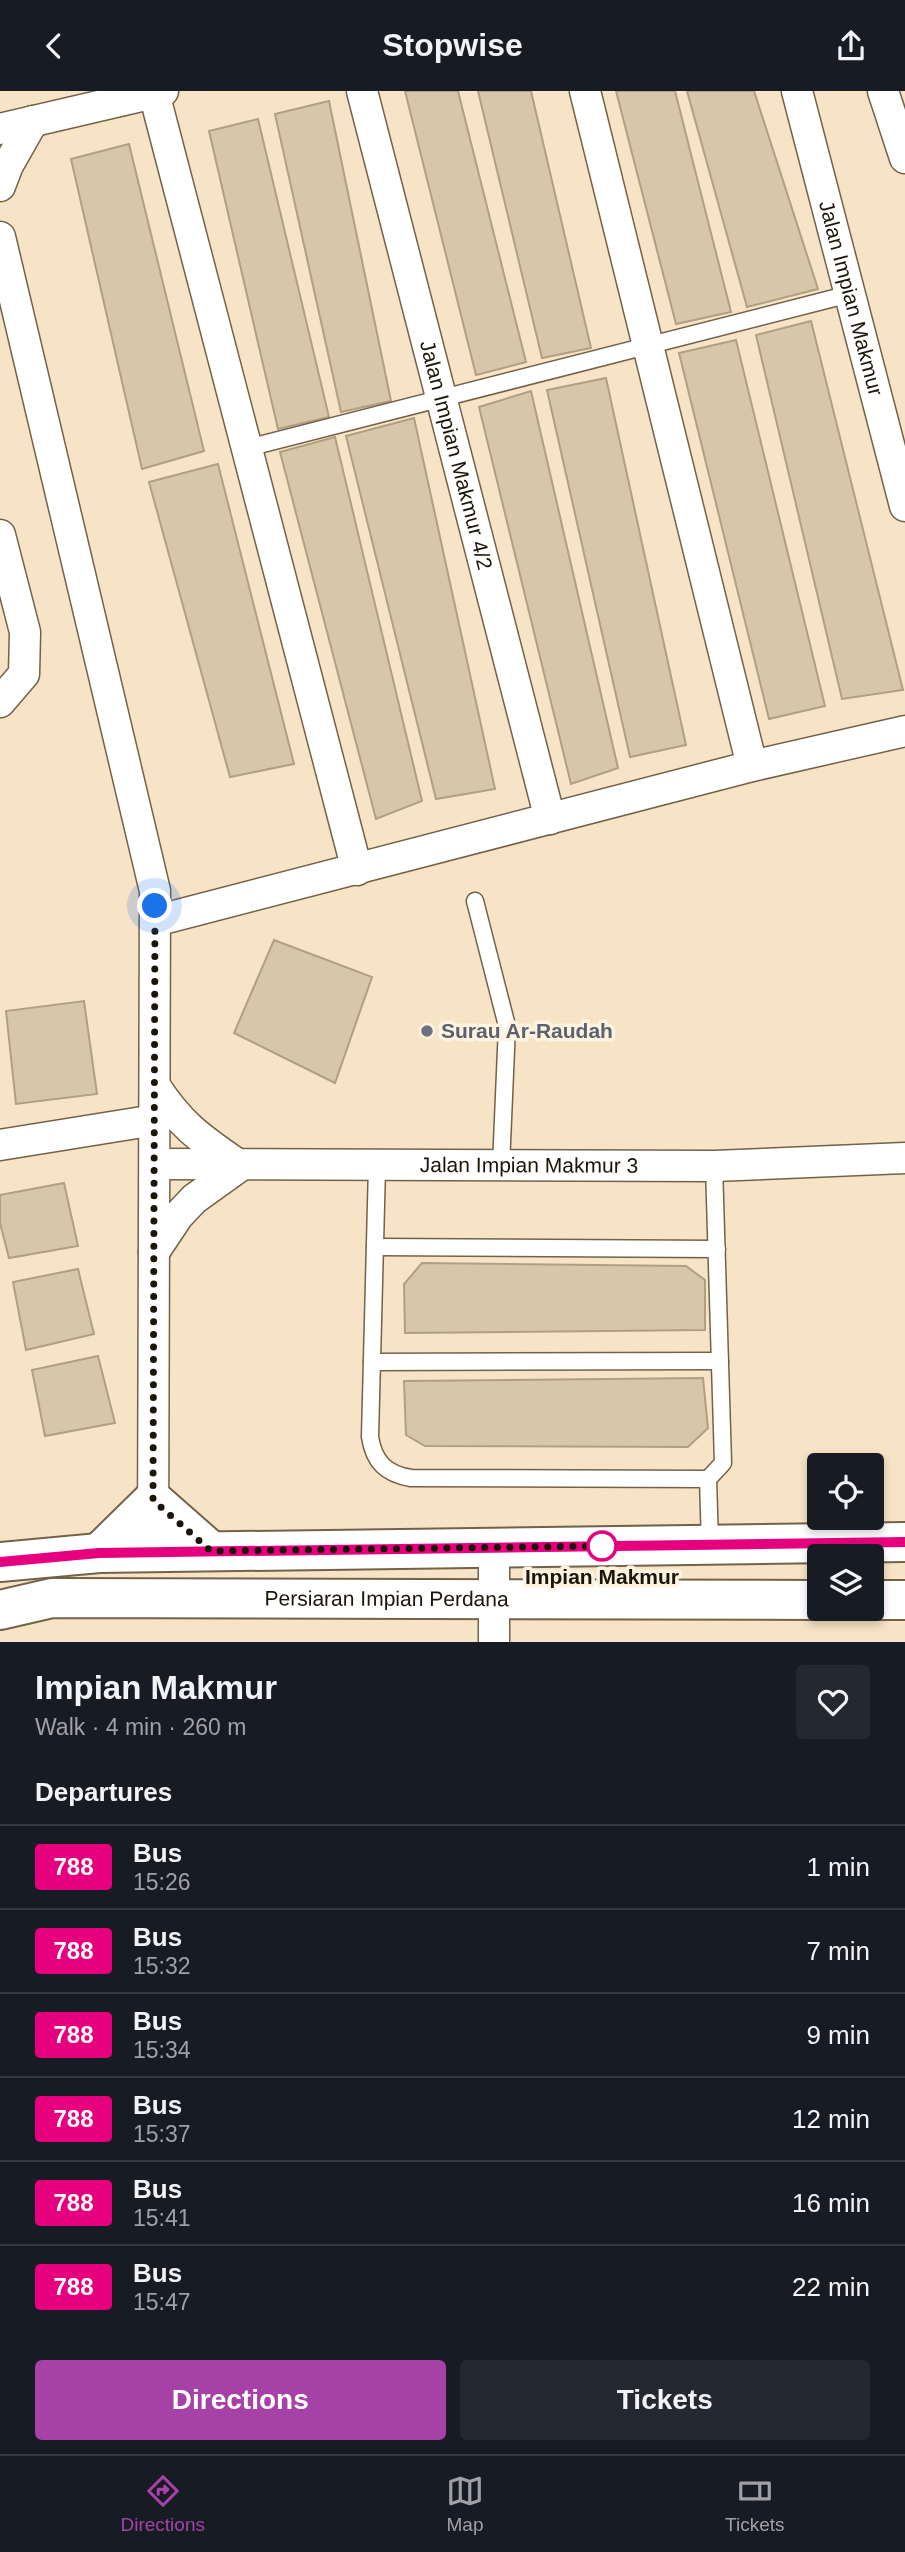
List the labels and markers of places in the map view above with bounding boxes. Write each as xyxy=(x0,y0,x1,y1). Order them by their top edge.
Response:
place label: Surau Ar-Raudah xyxy=(441,1019,613,1042)
marker: Surau Ar-Raudah xyxy=(419,1023,435,1039)
marker: Impian Makmur xyxy=(587,1531,617,1561)
place label: Impian Makmur xyxy=(525,1565,679,1588)

